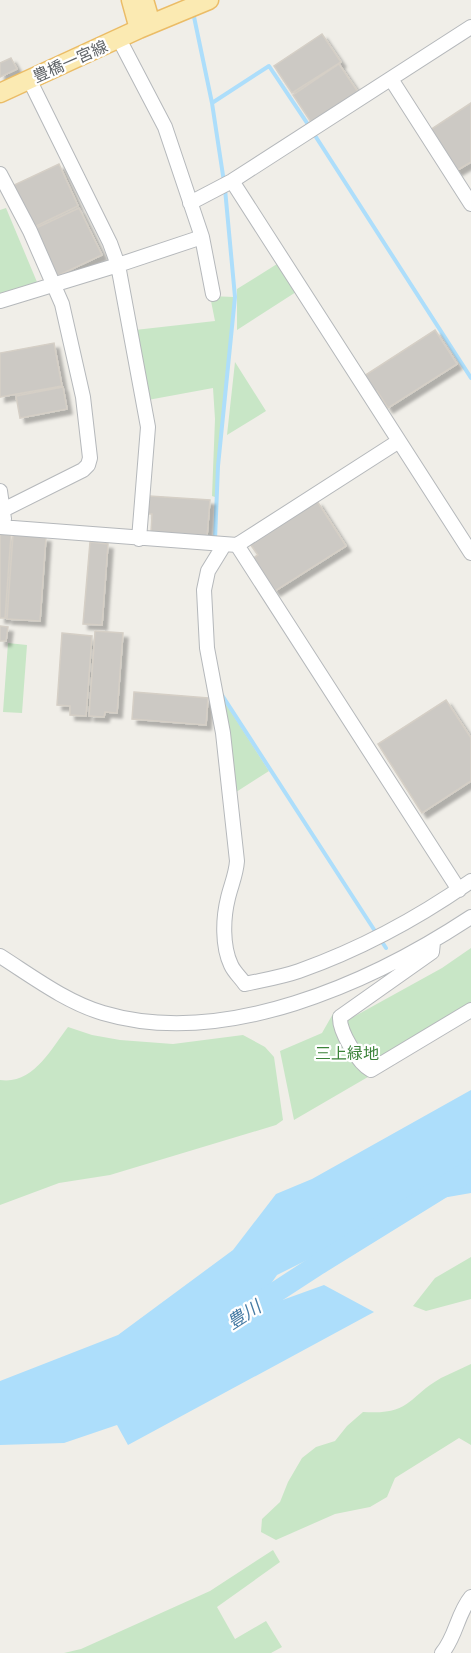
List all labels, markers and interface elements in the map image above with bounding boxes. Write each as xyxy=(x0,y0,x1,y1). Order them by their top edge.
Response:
street label: 豊橋一宮線 xyxy=(30,37,110,85)
park label: 三上緑地 xyxy=(315,1045,379,1062)
water label: 豊川 xyxy=(223,1296,266,1333)

